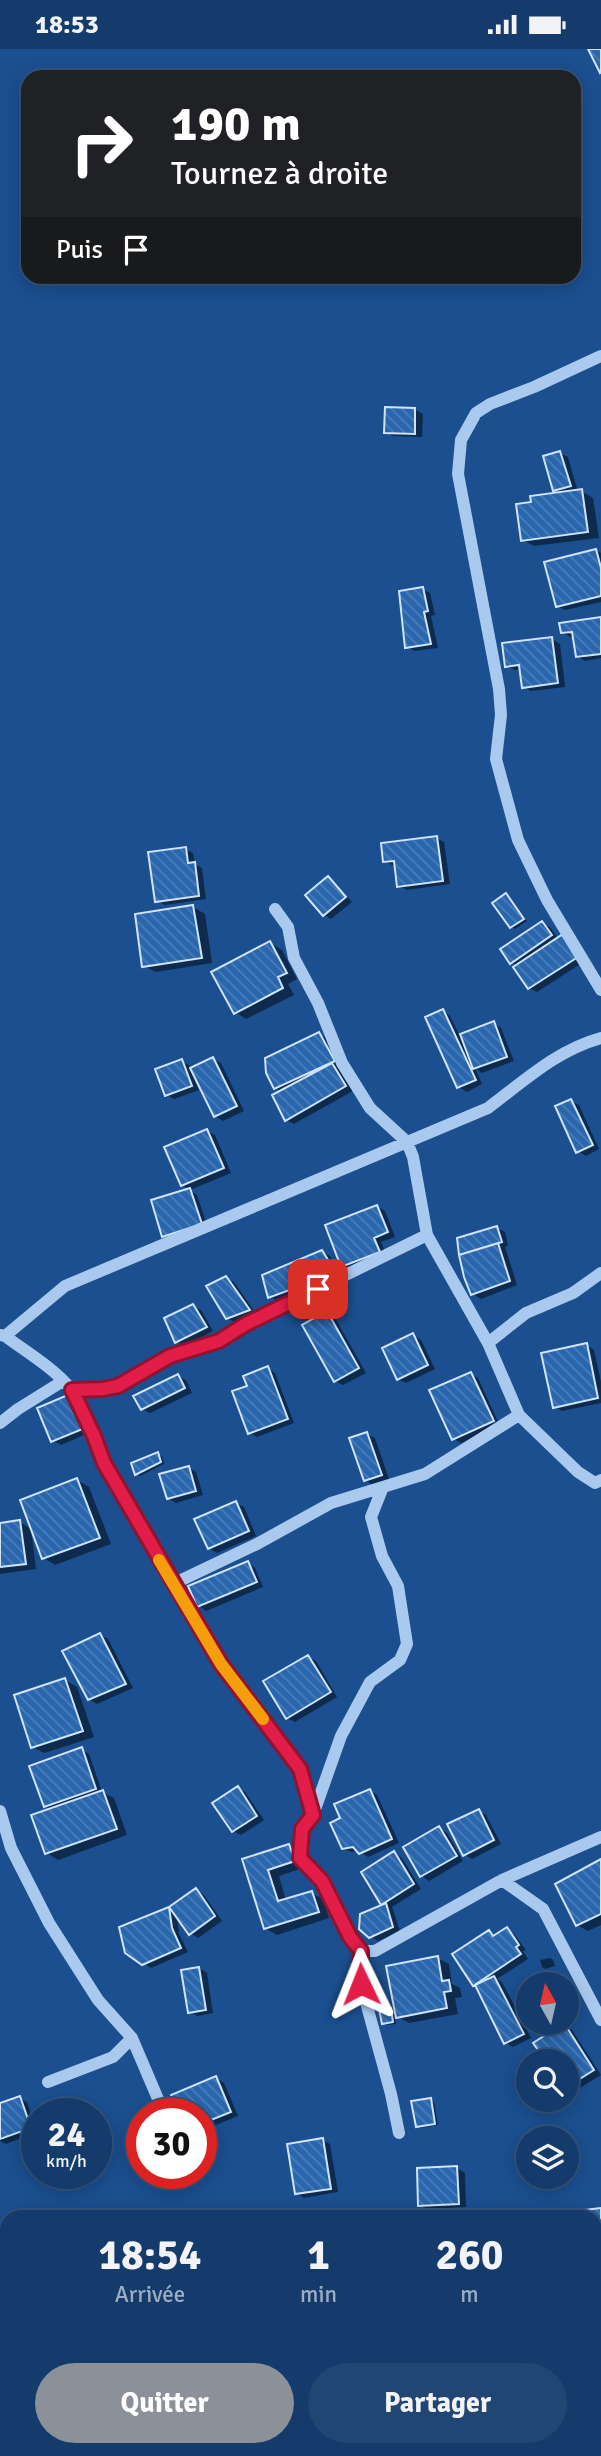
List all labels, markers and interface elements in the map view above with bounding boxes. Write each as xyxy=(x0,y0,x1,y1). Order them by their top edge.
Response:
text: 18:53 xyxy=(35,9,99,41)
text: 190 m xyxy=(171,94,301,154)
icon: right xyxy=(56,98,147,189)
text: Tournez à droite xyxy=(171,154,388,193)
icon: arrive xyxy=(117,231,155,269)
text: Puis xyxy=(56,234,103,266)
pin xyxy=(288,1259,348,1319)
icon: arrive xyxy=(299,1270,337,1308)
position arrow xyxy=(324,1947,398,2021)
north arrow xyxy=(516,1972,579,2035)
map controls xyxy=(516,1972,579,2189)
button: search xyxy=(516,2049,579,2112)
speed limit sign: 30 xyxy=(126,2098,217,2189)
text: 24 xyxy=(48,2113,85,2156)
button: layers xyxy=(516,2126,579,2189)
text: km/h xyxy=(46,2150,87,2172)
text: 18:54 xyxy=(98,2230,202,2281)
text: 1 xyxy=(307,2230,330,2281)
text: 260 xyxy=(435,2230,504,2281)
text: Arrivée xyxy=(115,2280,185,2309)
text: min xyxy=(300,2280,337,2309)
text: m xyxy=(460,2280,479,2309)
button: Quitter xyxy=(35,2363,294,2443)
button: Partager xyxy=(308,2363,567,2443)

